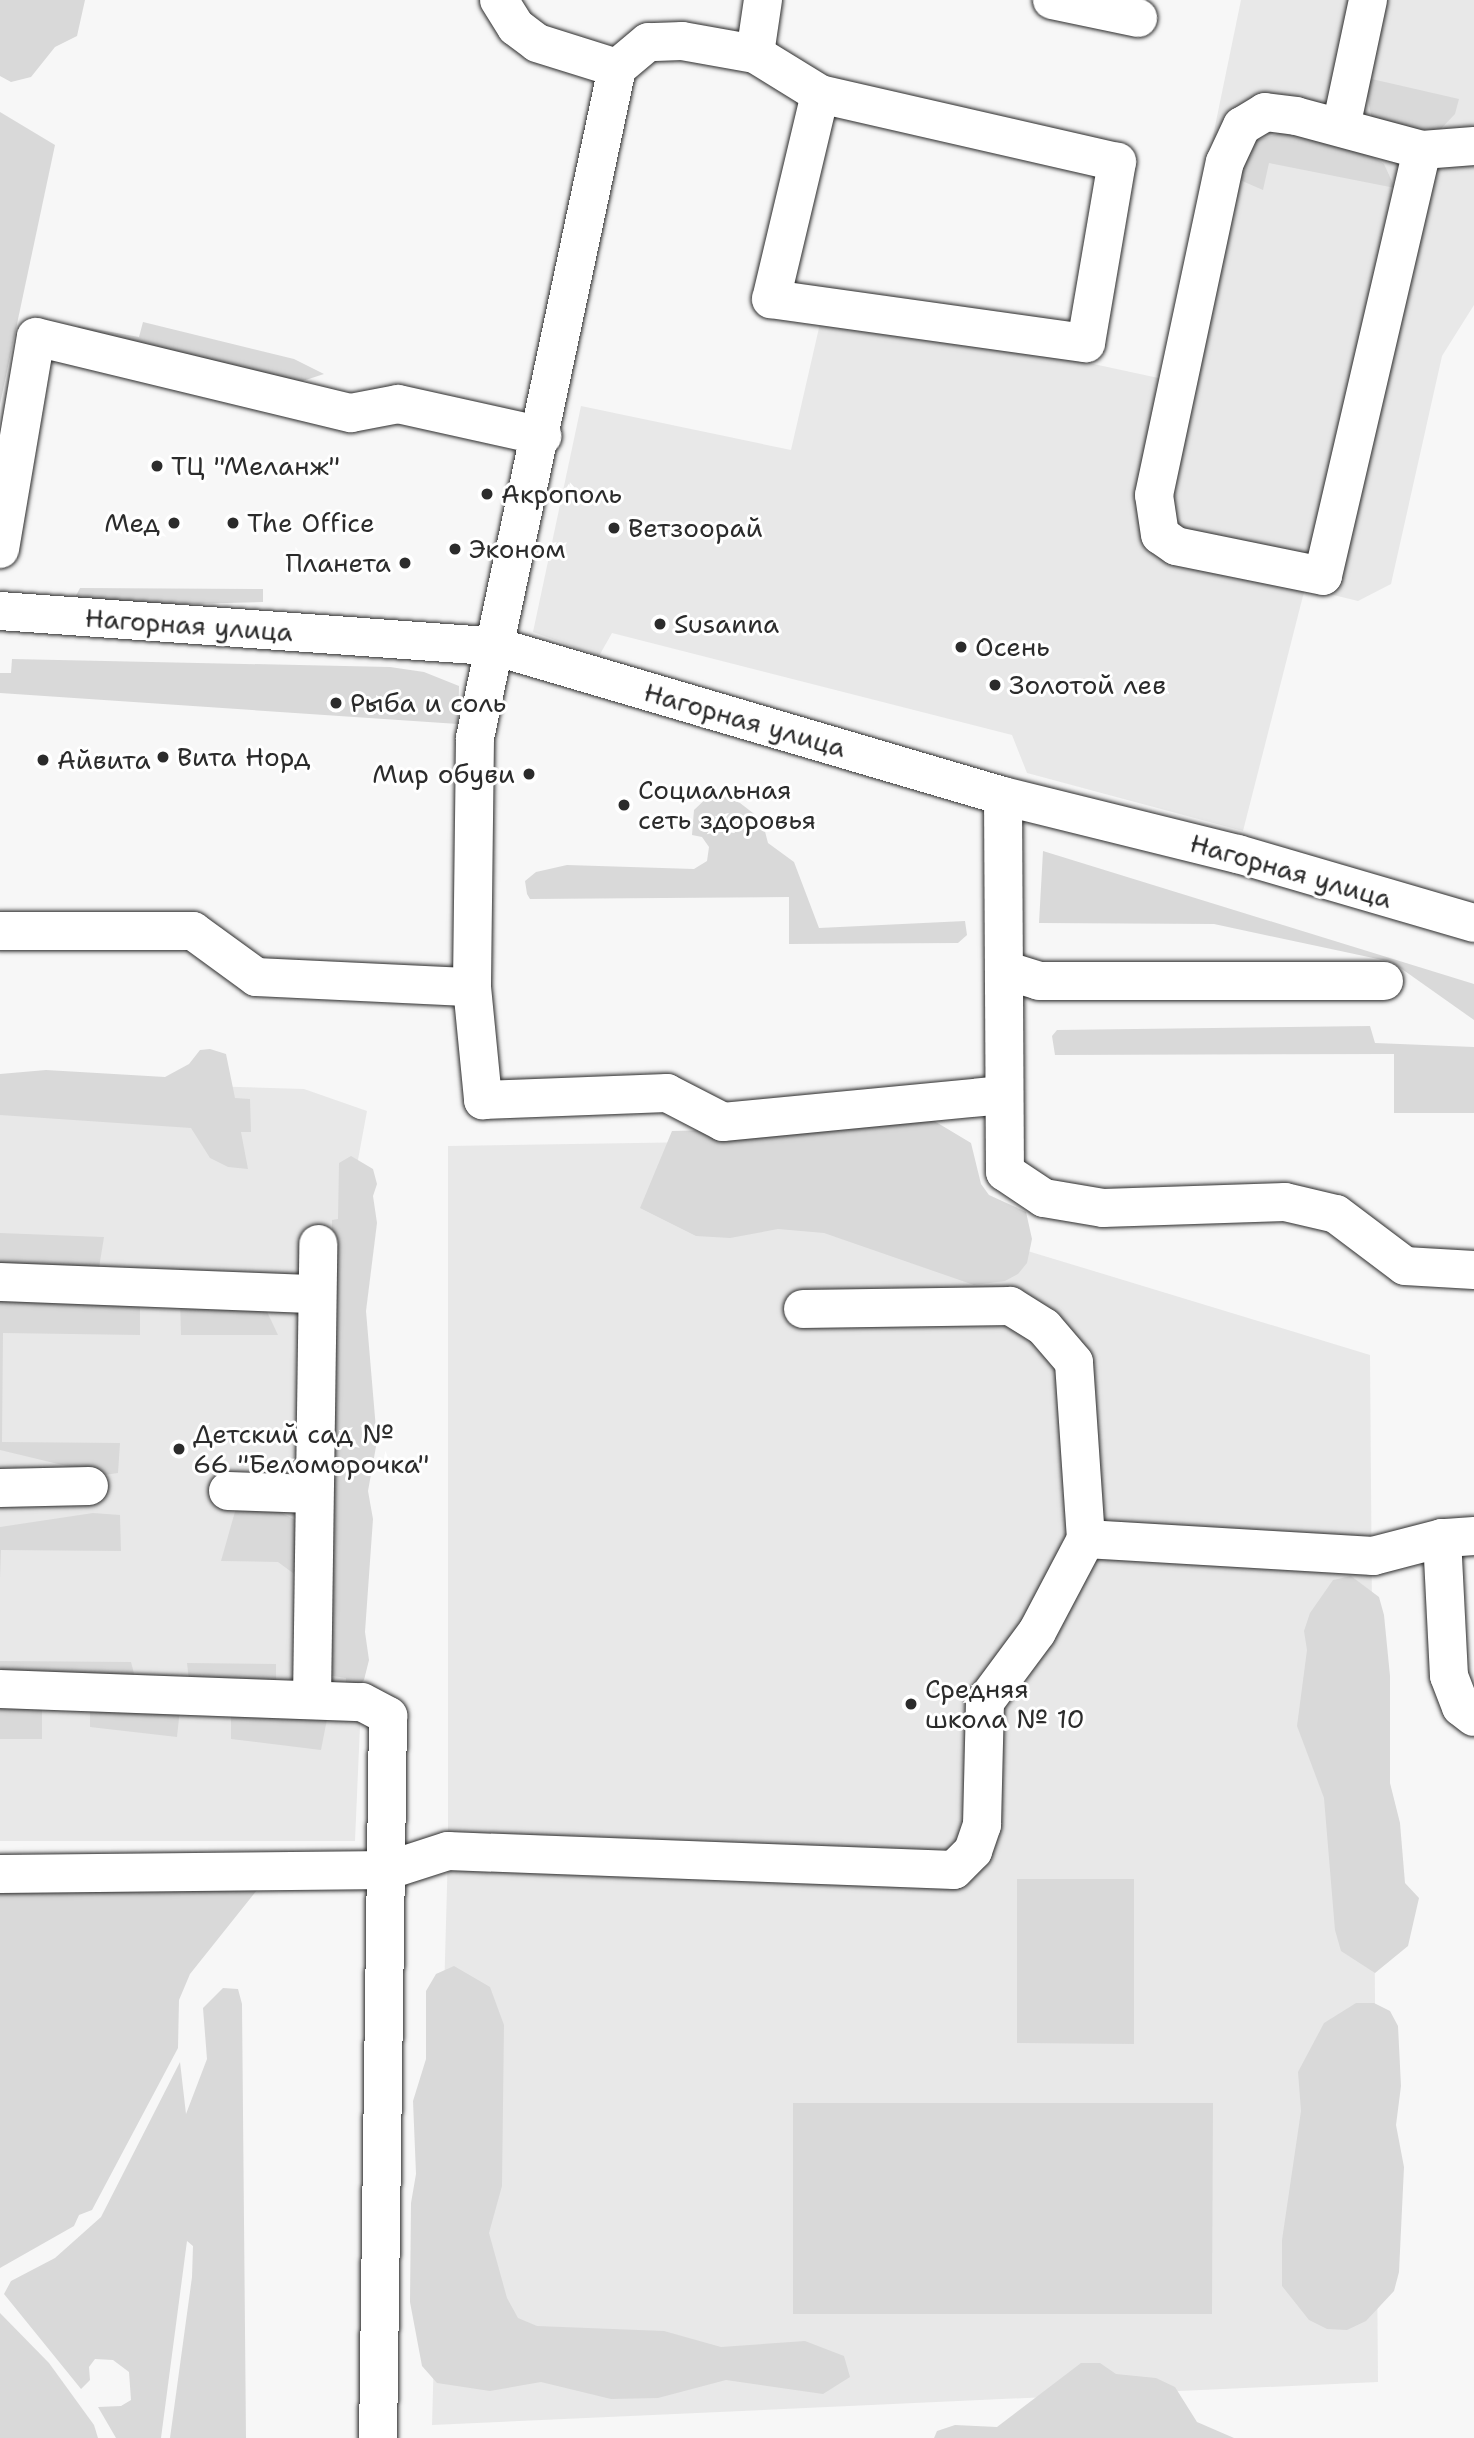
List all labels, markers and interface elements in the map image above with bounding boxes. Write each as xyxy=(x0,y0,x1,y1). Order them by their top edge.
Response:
place label: ТЦ "Меланж" xyxy=(171,450,340,482)
marker: ТЦ "Меланж" xyxy=(149,458,165,474)
place label: Акрополь xyxy=(501,478,622,510)
marker: Акрополь xyxy=(479,486,495,502)
place label: Мед xyxy=(104,507,160,539)
place label: The Office xyxy=(247,507,375,539)
place label: Ветзоорай xyxy=(628,512,763,544)
marker: Мед xyxy=(166,515,182,531)
marker: The Office xyxy=(225,515,241,531)
marker: Ветзоорай xyxy=(606,520,622,536)
place label: Эконом xyxy=(469,533,566,565)
marker: Эконом xyxy=(447,541,463,557)
place label: Планета xyxy=(286,547,391,579)
marker: Планета xyxy=(397,555,413,571)
street label: Нагорная улица xyxy=(84,602,294,648)
place label: Susanna xyxy=(674,608,779,640)
marker: Susanna xyxy=(652,616,668,632)
place label: Осень xyxy=(975,631,1050,663)
marker: Осень xyxy=(953,639,969,655)
place label: Золотой лев xyxy=(1009,669,1166,701)
street label: Нагорная улица xyxy=(640,676,850,764)
marker: Золотой лев xyxy=(987,677,1003,693)
place label: Рыба и соль xyxy=(350,687,506,719)
marker: Рыба и соль xyxy=(328,695,344,711)
place label: Вита Норд xyxy=(177,741,311,773)
place label: Айвита xyxy=(57,744,151,776)
marker: Вита Норд xyxy=(155,749,171,765)
marker: Айвита xyxy=(35,752,51,768)
place label: Мир обуви xyxy=(372,758,515,790)
marker: Мир обуви xyxy=(521,766,537,782)
place label: Социальная сеть здоровья xyxy=(638,774,816,836)
marker: Социальная сеть здоровья xyxy=(616,797,632,813)
street label: Нагорная улица xyxy=(1186,827,1396,915)
place label: Детский сад № 66 "Беломорочка" xyxy=(193,1418,429,1480)
marker: Детский сад № 66 "Беломорочка" xyxy=(171,1441,187,1457)
place label: Средняя школа № 10 xyxy=(925,1673,1085,1734)
marker: Средняя школа № 10 xyxy=(903,1696,919,1712)

